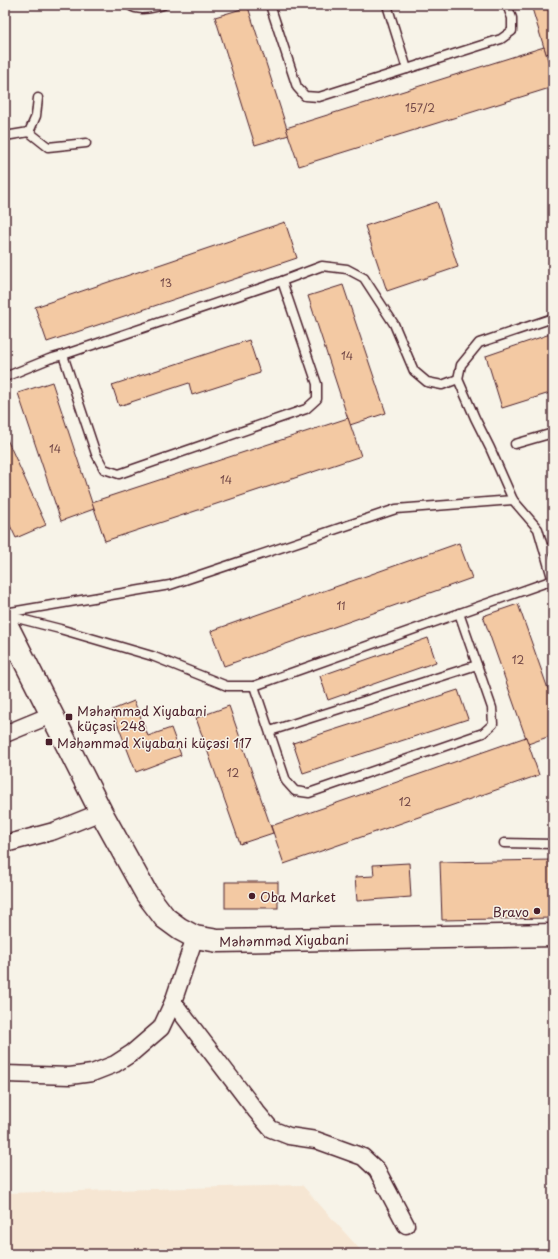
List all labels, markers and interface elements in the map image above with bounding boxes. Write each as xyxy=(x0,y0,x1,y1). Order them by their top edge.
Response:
house number: 157/2 xyxy=(405,99,435,116)
house number: 13 xyxy=(160,274,172,291)
house number: 14 xyxy=(341,347,353,364)
house number: 14 xyxy=(49,440,61,457)
house number: 14 xyxy=(220,471,232,488)
house number: 11 xyxy=(336,597,346,614)
house number: 12 xyxy=(512,651,525,668)
place label: Məhəmməd Xiyabani küçəsi 248 xyxy=(77,701,207,735)
marker: Məhəmməd Xiyabani küçəsi 248 xyxy=(64,712,74,722)
place label: Məhəmməd Xiyabani küçəsi 117 xyxy=(57,733,252,752)
marker: Məhəmməd Xiyabani küçəsi 117 xyxy=(44,737,54,747)
house number: 12 xyxy=(227,764,240,781)
house number: 12 xyxy=(399,793,412,810)
place label: Oba Market xyxy=(260,887,336,906)
marker: Oba Market xyxy=(247,891,257,901)
place label: Bravo xyxy=(493,902,529,921)
marker: Bravo xyxy=(532,906,542,916)
street label: Məhəmməd Xiyabani xyxy=(219,929,349,951)

